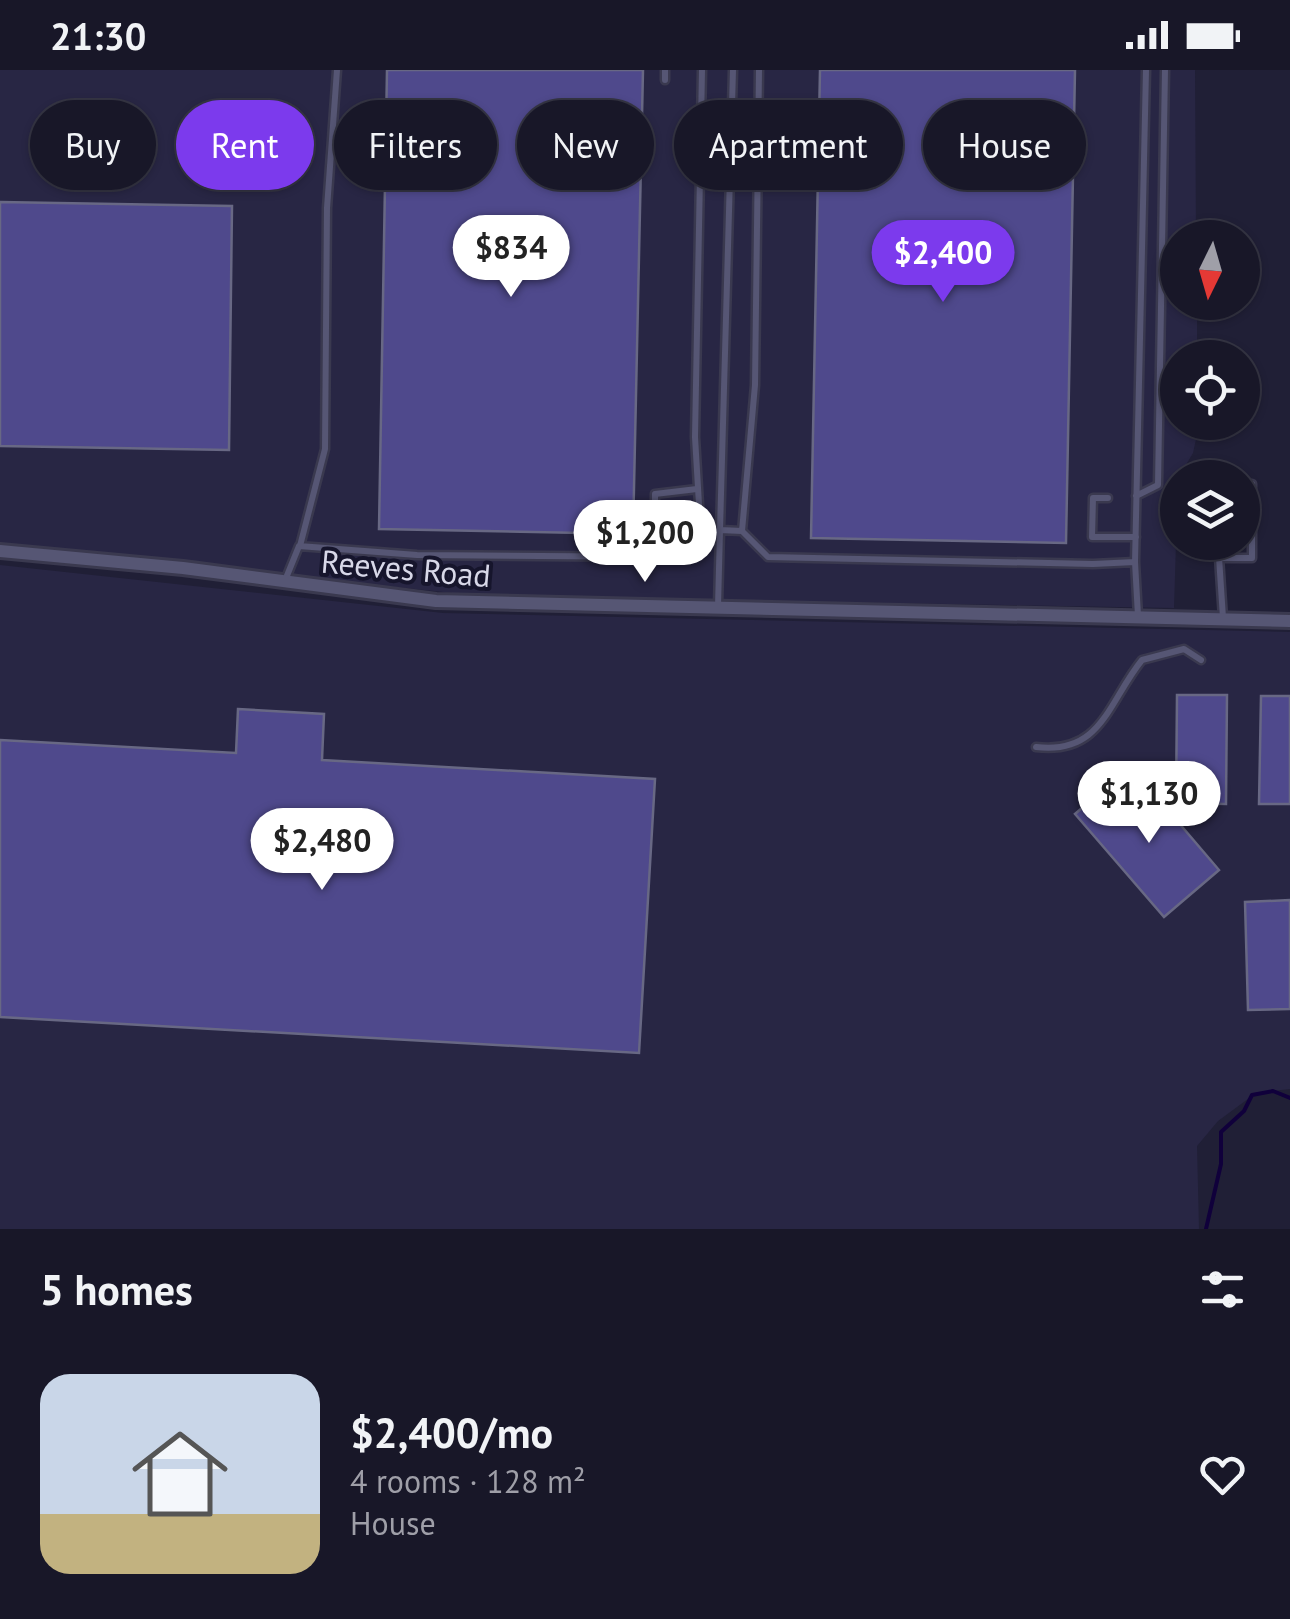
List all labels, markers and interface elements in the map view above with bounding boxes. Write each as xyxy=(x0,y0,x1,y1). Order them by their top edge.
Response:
text: 21:30 xyxy=(50,11,146,60)
chip: Buy xyxy=(30,100,156,190)
chip: Rent xyxy=(176,100,314,190)
chip: Filters xyxy=(334,100,497,190)
chip: New xyxy=(517,100,654,190)
chip: Apartment xyxy=(674,100,903,190)
chip: House xyxy=(923,100,1086,190)
pin: $834 xyxy=(452,215,570,300)
pin: $2,400 xyxy=(862,220,1024,305)
north arrow xyxy=(1160,220,1260,320)
map controls xyxy=(1160,220,1260,560)
text: $834 xyxy=(475,226,547,268)
text: $2,400 xyxy=(894,231,992,273)
button: locate xyxy=(1160,340,1260,440)
button: layers xyxy=(1160,460,1260,560)
pin: $1,200 xyxy=(564,500,726,585)
text: $1,200 xyxy=(596,511,694,553)
street label: Reeves Road xyxy=(319,540,493,596)
pin: $1,130 xyxy=(1068,761,1230,846)
text: $1,130 xyxy=(1100,772,1198,814)
pin: $2,480 xyxy=(241,808,403,893)
text: $2,480 xyxy=(273,819,371,861)
text: 5 homes xyxy=(40,1262,193,1317)
icon: filters xyxy=(1195,1262,1250,1317)
text: $2,400/mo xyxy=(350,1405,553,1460)
icon: home xyxy=(120,1414,240,1534)
icon: heart xyxy=(1195,1447,1250,1502)
text: 4 rooms · 128 m² xyxy=(350,1460,586,1502)
text: House xyxy=(350,1502,436,1544)

